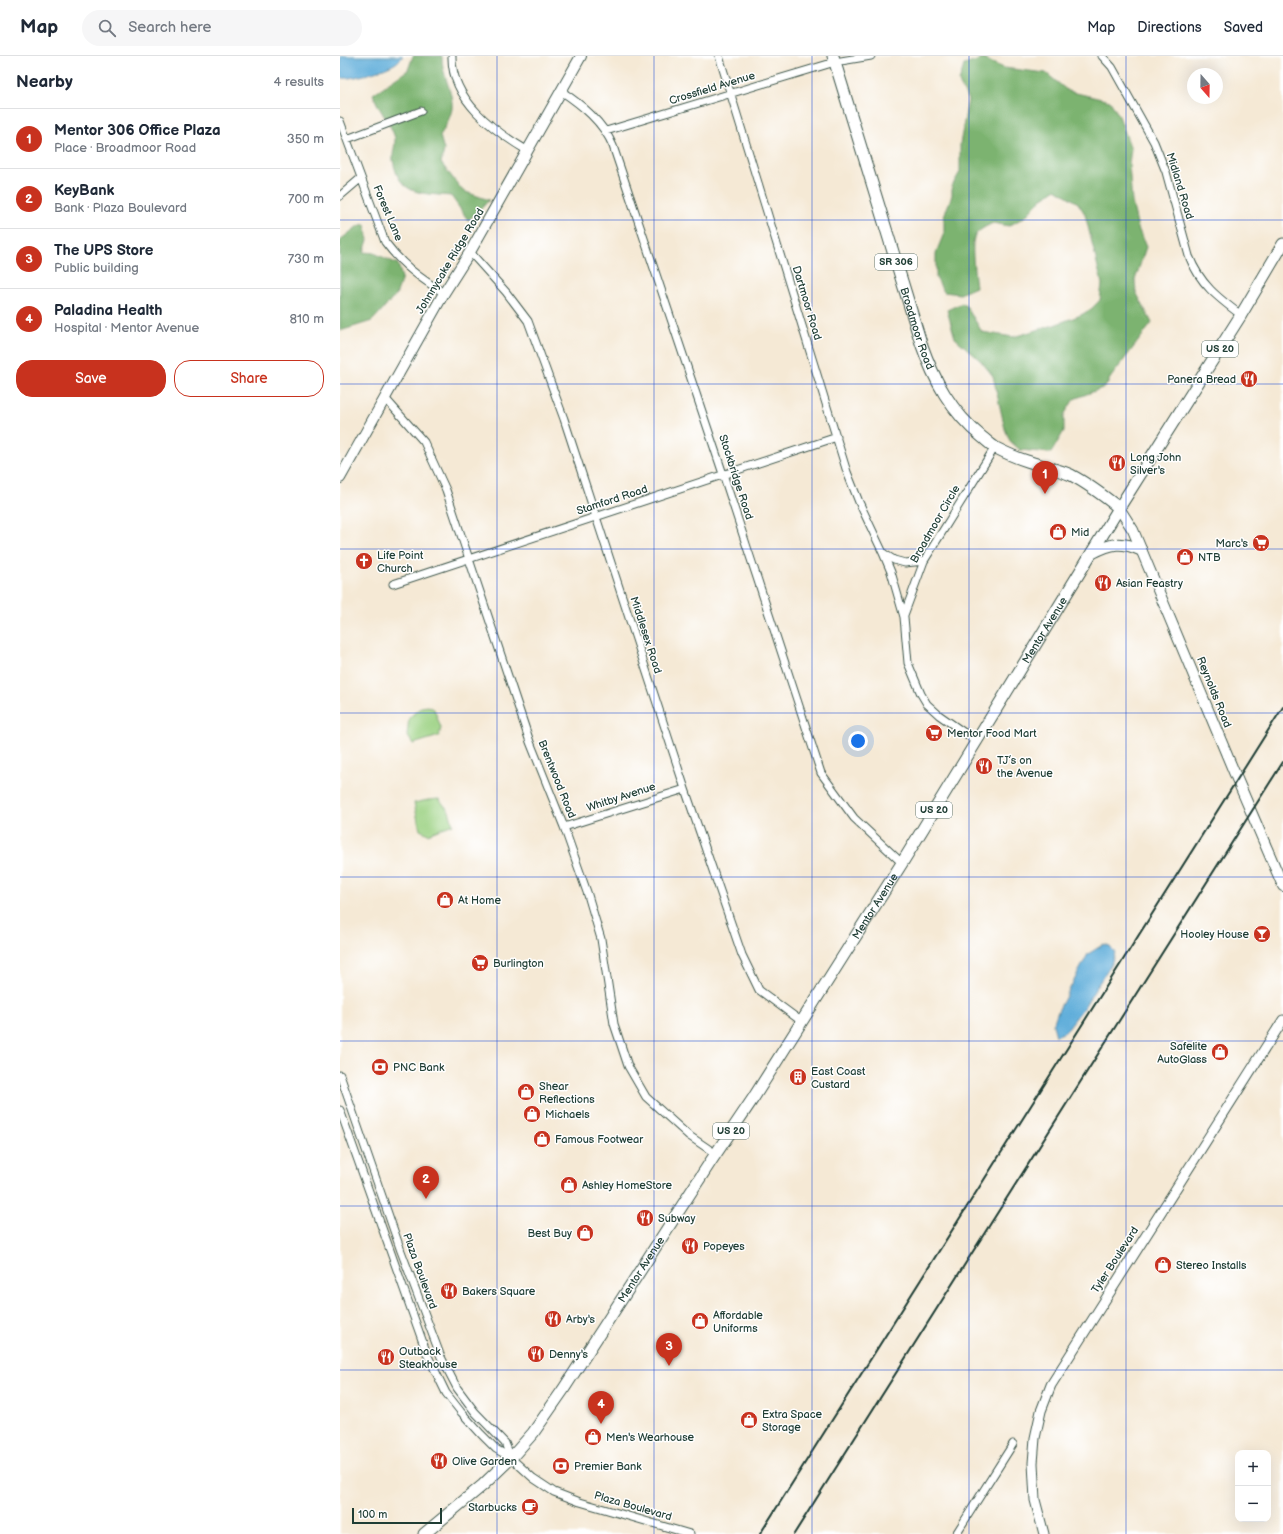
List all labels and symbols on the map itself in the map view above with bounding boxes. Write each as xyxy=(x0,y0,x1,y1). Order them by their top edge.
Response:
north arrow xyxy=(1187,68,1223,104)
street label: Crossfield Avenue xyxy=(667,69,757,107)
street label: Midland Road xyxy=(1164,151,1196,221)
street label: Forest Lane xyxy=(370,183,406,243)
street label: Johnnycake Ridge Road xyxy=(413,206,487,316)
road number: SR 306 xyxy=(875,254,917,270)
street label: Dartmoor Road xyxy=(790,264,824,342)
street label: Broadmoor Road xyxy=(898,286,937,371)
road number: US 20 xyxy=(1202,341,1238,357)
restaurant icon: Panera Bread xyxy=(1239,369,1259,389)
place label: Panera Bread xyxy=(1167,373,1236,386)
street label: Stockbridge Road xyxy=(716,433,756,521)
place label: Long John Silver's xyxy=(1130,451,1181,477)
restaurant icon: Long John Silver's xyxy=(1107,453,1127,473)
pin: 1 xyxy=(1032,461,1058,494)
street label: Stamford Road xyxy=(575,482,649,518)
street label: Broadmoor Circle xyxy=(907,482,963,565)
shop icon: Mid xyxy=(1048,522,1068,542)
place label: Mid xyxy=(1071,526,1089,539)
supermarket icon: Marc's xyxy=(1251,533,1271,553)
place label: Marc's xyxy=(1216,537,1249,550)
shop icon: NTB xyxy=(1175,547,1195,567)
place label: Life Point Church xyxy=(377,549,424,575)
church icon: Life Point Church xyxy=(354,551,374,571)
place label: NTB xyxy=(1198,551,1221,564)
restaurant icon: Asian Feastry xyxy=(1093,573,1113,593)
place label: Asian Feastry xyxy=(1116,577,1183,590)
street label: Mentor Avenue xyxy=(1019,594,1070,666)
street label: Middlesex Road xyxy=(627,595,665,675)
street label: Reynolds Road xyxy=(1194,655,1234,729)
supermarket icon: Mentor Food Mart xyxy=(924,723,944,743)
place label: Mentor Food Mart xyxy=(947,727,1037,740)
your location xyxy=(848,731,868,751)
street label: Brentwood Road xyxy=(535,738,579,820)
place label: TJ’s on the Avenue xyxy=(997,754,1053,780)
restaurant icon: TJ’s on the Avenue xyxy=(974,756,994,776)
street label: Whitby Avenue xyxy=(585,780,658,814)
road number: US 20 xyxy=(916,802,952,818)
street label: Mentor Avenue xyxy=(849,870,901,941)
shop icon: At Home xyxy=(435,890,455,910)
place label: At Home xyxy=(458,894,501,907)
bar icon: Hooley House xyxy=(1252,924,1272,944)
place label: Hooley House xyxy=(1180,928,1249,941)
supermarket icon: Burlington xyxy=(470,953,490,973)
place label: Burlington xyxy=(493,957,544,970)
place label: Safelite AutoGlass xyxy=(1157,1040,1208,1066)
shop icon: Safelite AutoGlass xyxy=(1210,1042,1230,1062)
bank icon: PNC Bank xyxy=(370,1057,390,1077)
place label: PNC Bank xyxy=(393,1061,445,1074)
place label: East Coast Custard xyxy=(811,1065,866,1091)
building icon: East Coast Custard xyxy=(788,1067,808,1087)
place label: Shear Reflections xyxy=(539,1080,595,1106)
shop icon: Shear Reflections xyxy=(516,1082,536,1102)
shop icon: Michaels xyxy=(522,1104,542,1124)
place label: Michaels xyxy=(545,1108,590,1121)
road number: US 20 xyxy=(713,1123,749,1139)
shop icon: Famous Footwear xyxy=(532,1129,552,1149)
place label: Famous Footwear xyxy=(555,1133,644,1146)
pin: 2 xyxy=(413,1166,439,1199)
shop icon: Ashley HomeStore xyxy=(559,1175,579,1195)
place label: Ashley HomeStore xyxy=(582,1179,672,1192)
restaurant icon: Subway xyxy=(635,1208,655,1228)
place label: Subway xyxy=(658,1212,695,1225)
shop icon: Best Buy xyxy=(575,1223,595,1243)
street label: Tyler Boulevard xyxy=(1089,1224,1141,1296)
place label: Best Buy xyxy=(528,1227,572,1240)
street label: Plaza Boulevard xyxy=(400,1231,440,1311)
street label: Mentor Avenue xyxy=(615,1234,667,1305)
restaurant icon: Popeyes xyxy=(680,1236,700,1256)
place label: Popeyes xyxy=(703,1240,745,1253)
shop icon: Stereo Installs xyxy=(1153,1255,1173,1275)
place label: Stereo Installs xyxy=(1176,1259,1247,1272)
restaurant icon: Bakers Square xyxy=(439,1281,459,1301)
place label: Bakers Square xyxy=(462,1285,536,1298)
restaurant icon: Arby's xyxy=(543,1309,563,1329)
place label: Affordable Uniforms xyxy=(713,1309,763,1335)
shop icon: Affordable Uniforms xyxy=(690,1311,710,1331)
place label: Arby's xyxy=(566,1313,595,1326)
pin: 3 xyxy=(656,1333,682,1366)
restaurant icon: Denny's xyxy=(526,1344,546,1364)
place label: Outback Steakhouse xyxy=(399,1345,458,1371)
restaurant icon: Outback Steakhouse xyxy=(376,1347,396,1367)
place label: Denny's xyxy=(549,1348,588,1361)
pin: 4 xyxy=(588,1391,614,1424)
place label: Extra Space Storage xyxy=(762,1408,823,1434)
shop icon: Extra Space Storage xyxy=(739,1410,759,1430)
shop icon: Men's Wearhouse xyxy=(583,1427,603,1447)
place label: Men's Wearhouse xyxy=(606,1431,695,1444)
restaurant icon: Olive Garden xyxy=(429,1451,449,1471)
place label: Olive Garden xyxy=(452,1455,517,1468)
bank icon: Premier Bank xyxy=(551,1456,571,1476)
place label: Premier Bank xyxy=(574,1460,642,1473)
street label: Plaza Boulevard xyxy=(593,1489,673,1523)
cafe icon: Starbucks xyxy=(520,1497,540,1517)
place label: Starbucks xyxy=(468,1501,518,1514)
scale bar xyxy=(352,1506,442,1525)

